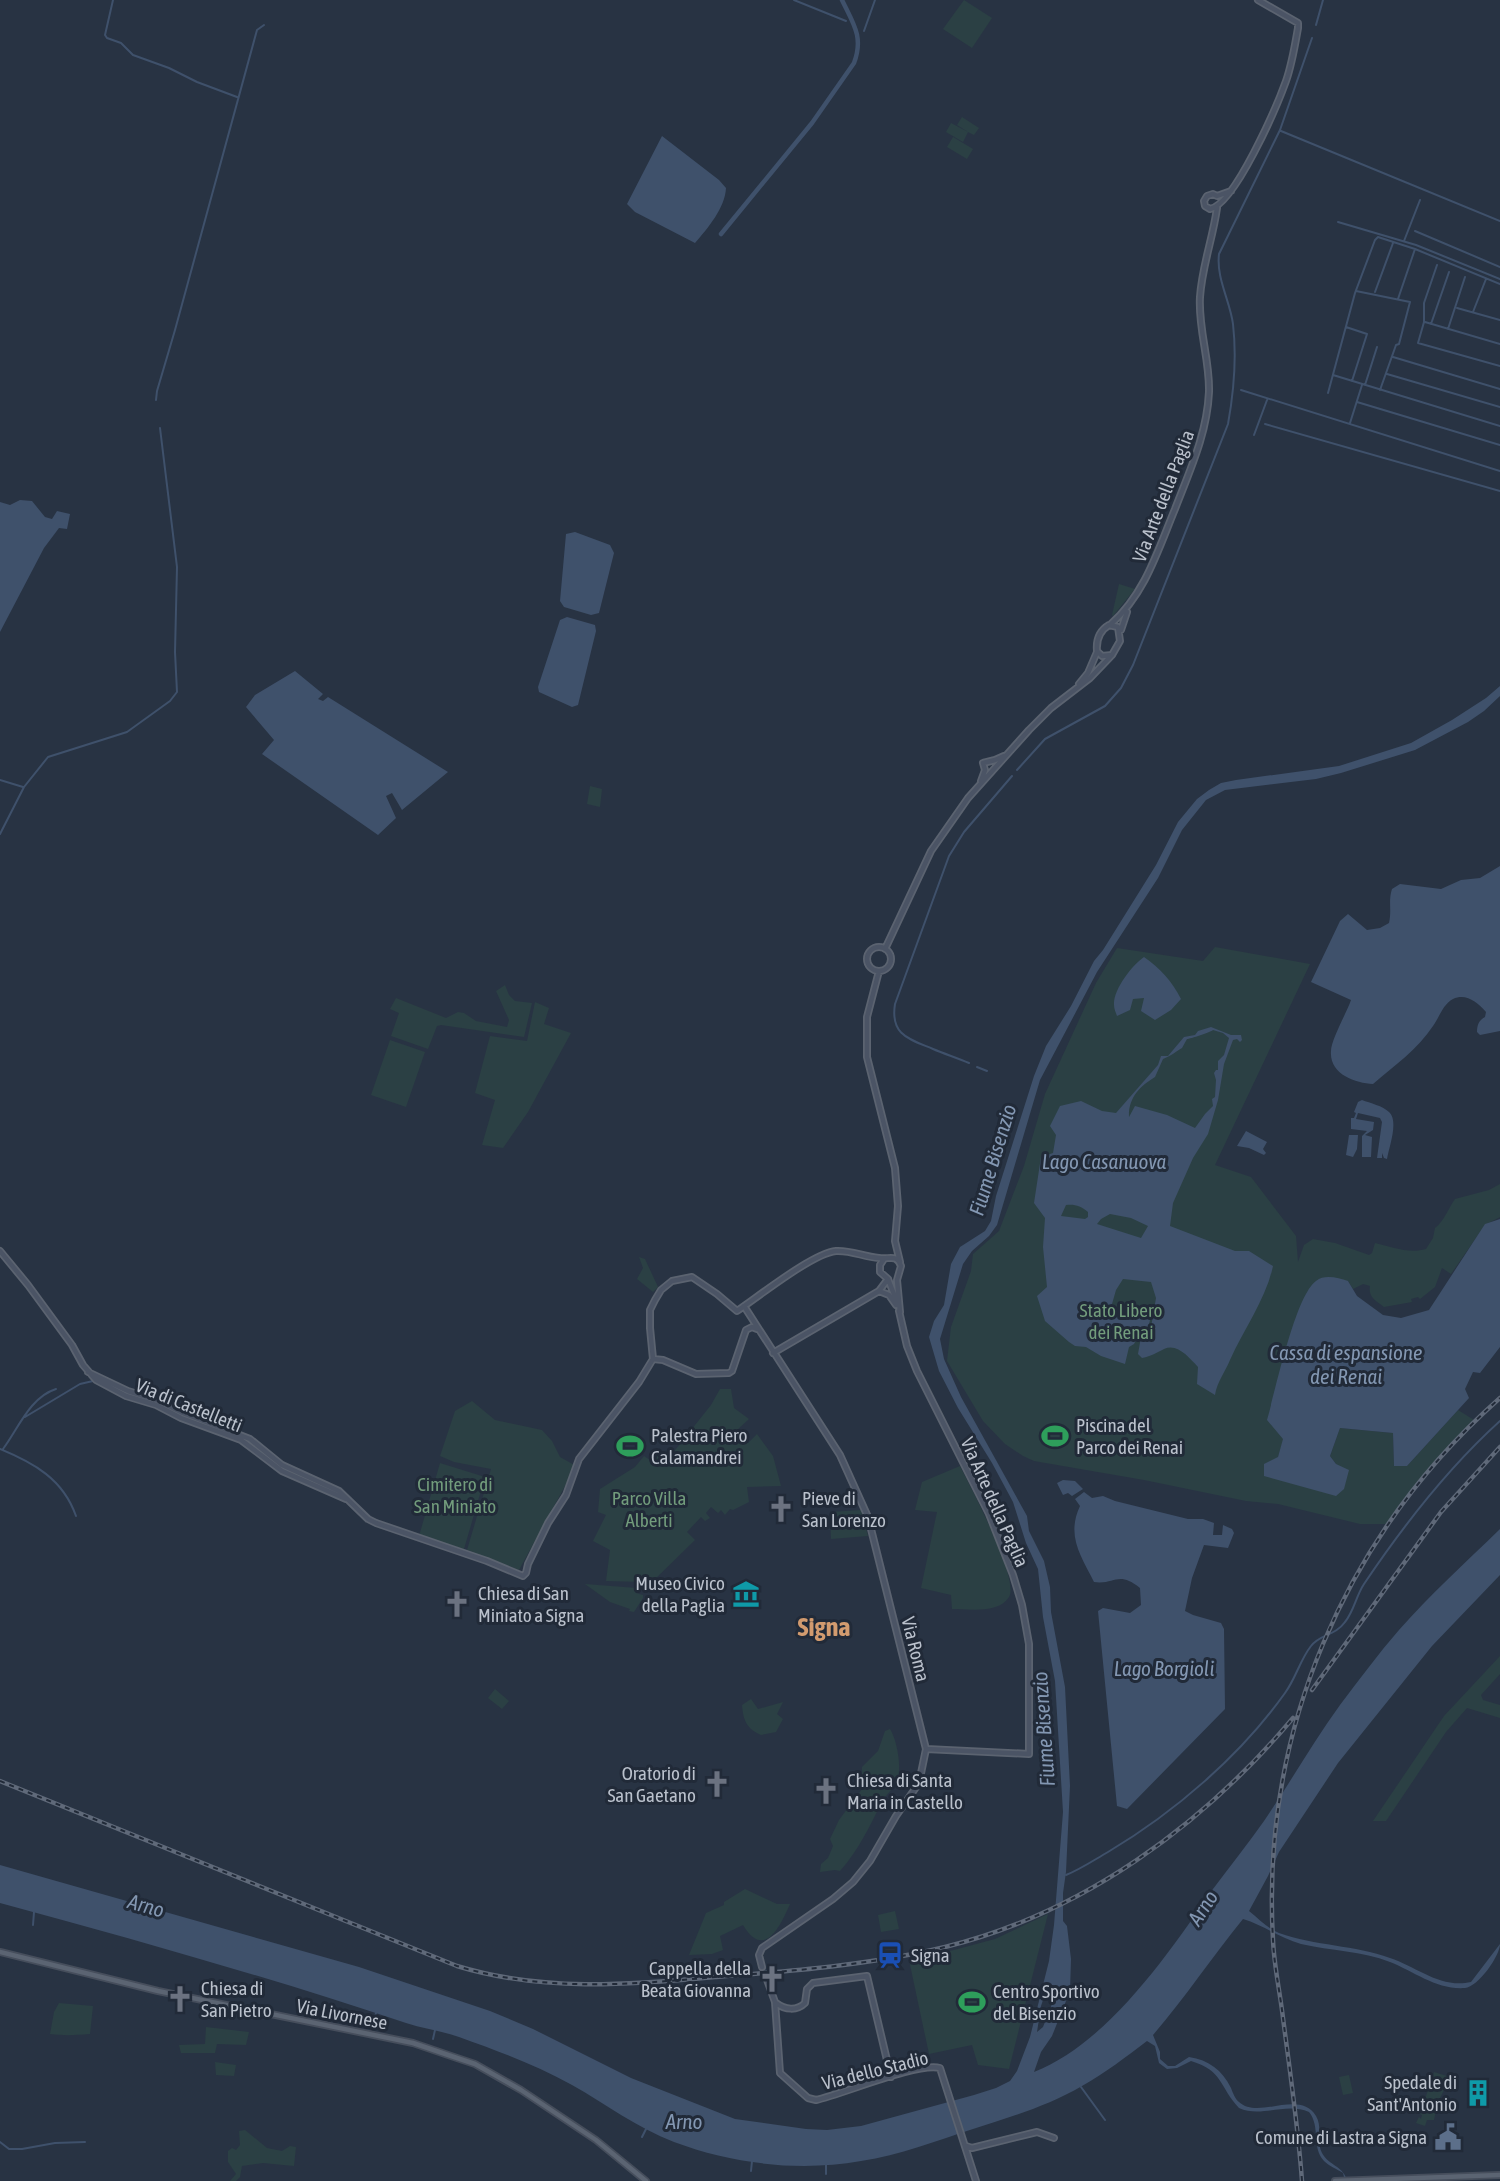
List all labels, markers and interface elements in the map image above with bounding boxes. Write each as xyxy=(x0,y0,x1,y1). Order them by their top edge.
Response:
street label: Via Arte della Paglia xyxy=(1128,427,1198,565)
water label: Fiume Bisenzio xyxy=(964,1101,1020,1218)
water label: Lago Casanuova xyxy=(1042,1149,1167,1173)
park label: Stato Libero dei Renai xyxy=(1080,1299,1163,1343)
water label: Cassa di espansione dei Renai xyxy=(1269,1340,1423,1388)
street label: Via di Castelletti xyxy=(133,1374,245,1436)
place label: Piscina del Parco dei Renai xyxy=(1076,1414,1183,1458)
sports icon: Piscina del Parco dei Renai xyxy=(1040,1421,1070,1451)
place label: Palestra Piero Calamandrei xyxy=(651,1424,748,1468)
sports icon: Palestra Piero Calamandrei xyxy=(615,1431,645,1461)
street label: Via Arte della Paglia xyxy=(957,1434,1033,1570)
park label: Cimitero di San Miniato xyxy=(414,1473,496,1517)
park label: Parco Villa Alberti xyxy=(612,1487,686,1531)
place label: Pieve di San Lorenzo xyxy=(802,1487,886,1531)
church icon: Pieve di San Lorenzo xyxy=(766,1494,796,1524)
place label: Museo Civico della Paglia xyxy=(635,1572,725,1616)
museum icon: Museo Civico della Paglia xyxy=(731,1579,761,1609)
place label: Chiesa di San Miniato a Signa xyxy=(478,1582,584,1626)
church icon: Chiesa di San Miniato a Signa xyxy=(442,1589,472,1619)
district label: Signa xyxy=(798,1612,850,1642)
street label: Via Roma xyxy=(897,1614,935,1684)
water label: Lago Borgioli xyxy=(1114,1656,1214,1680)
water label: Fiume Bisenzio xyxy=(1027,1671,1059,1787)
place label: Oratorio di San Gaetano xyxy=(607,1762,696,1806)
church icon: Oratorio di San Gaetano xyxy=(702,1769,732,1799)
place label: Chiesa di Santa Maria in Castello xyxy=(847,1769,963,1813)
church icon: Chiesa di Santa Maria in Castello xyxy=(811,1776,841,1806)
water label: Arno xyxy=(1182,1885,1222,1930)
water label: Arno xyxy=(124,1888,167,1922)
station icon: Signa xyxy=(875,1940,905,1970)
place label: Signa xyxy=(911,1944,950,1966)
place label: Cappella della Beata Giovanna xyxy=(641,1957,751,2001)
church icon: Cappella della Beata Giovanna xyxy=(757,1964,787,1994)
place label: Chiesa di San Pietro xyxy=(201,1977,272,2021)
place label: Centro Sportivo del Bisenzio xyxy=(993,1980,1100,2024)
church icon: Chiesa di San Pietro xyxy=(165,1984,195,2014)
sports icon: Centro Sportivo del Bisenzio xyxy=(957,1987,987,2017)
street label: Via Livornese xyxy=(295,1994,389,2034)
street label: Via dello Stadio xyxy=(820,2046,930,2094)
place label: Spedale di Sant'Antonio xyxy=(1367,2071,1457,2115)
building icon: Spedale di Sant'Antonio xyxy=(1463,2078,1493,2108)
water label: Arno xyxy=(665,2109,702,2133)
public building icon: Comune di Lastra a Signa xyxy=(1433,2122,1463,2152)
place label: Comune di Lastra a Signa xyxy=(1255,2126,1427,2148)

